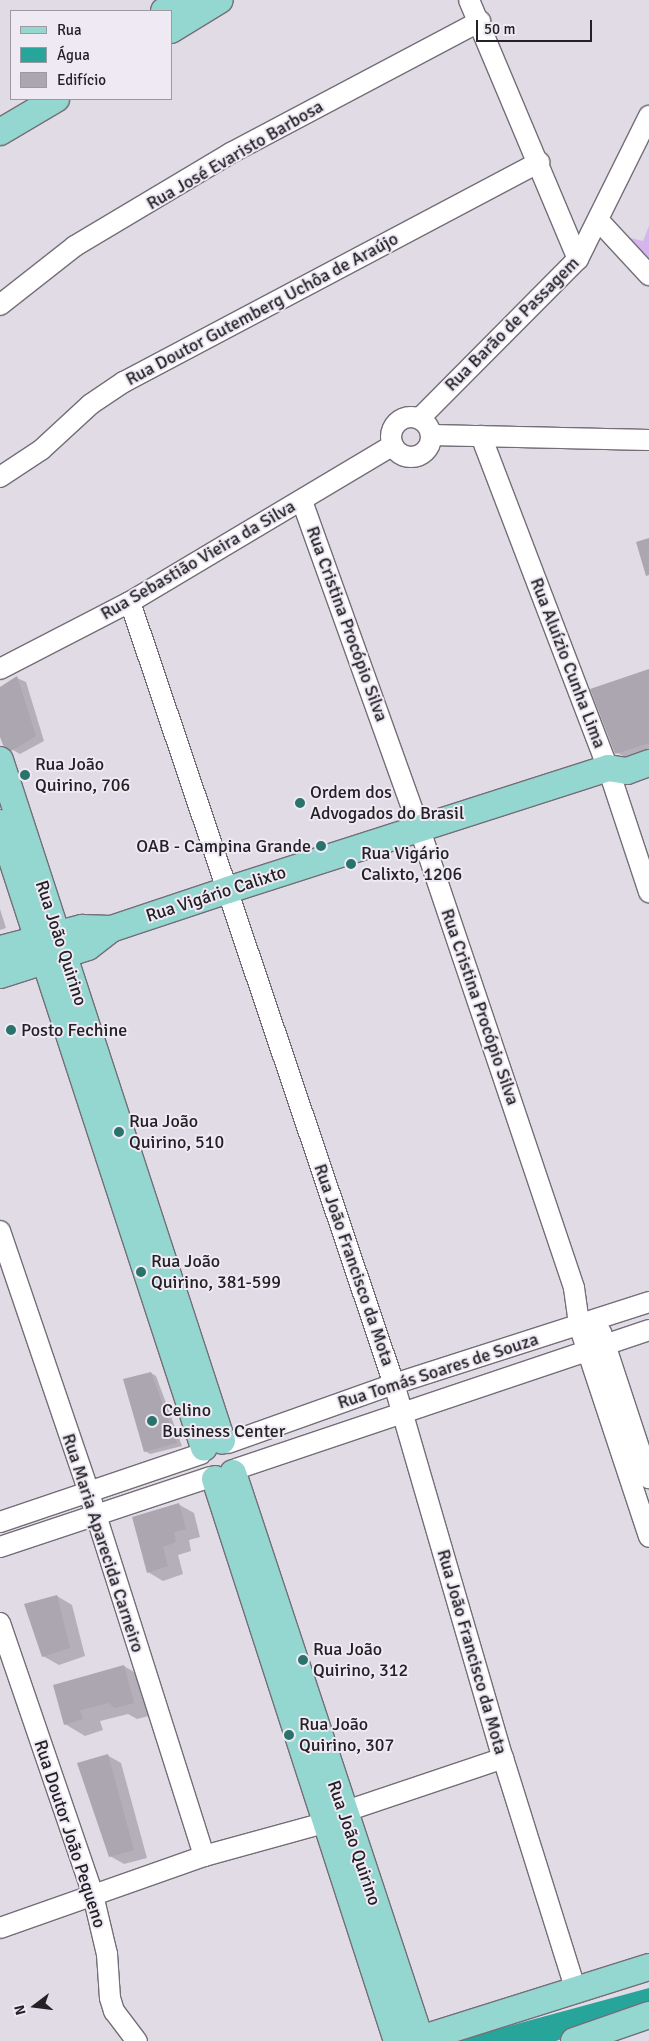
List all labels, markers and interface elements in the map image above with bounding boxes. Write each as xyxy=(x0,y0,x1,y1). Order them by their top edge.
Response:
legend xyxy=(10,10,172,100)
scale bar xyxy=(479,10,595,42)
text: 50 m xyxy=(484,20,515,38)
text: Rua xyxy=(57,21,82,39)
text: Água xyxy=(57,46,90,64)
text: Edifício xyxy=(57,71,106,89)
street label: Rua José Evaristo Barbosa xyxy=(143,96,327,214)
street label: Rua Doutor Gutemberg Uchôa de Araújo xyxy=(122,228,402,390)
street label: Rua Barão de Passagem xyxy=(440,252,584,396)
street label: Rua Sebastião Vieira da Silva xyxy=(97,495,299,625)
street label: Rua Cristina Procópio Silva xyxy=(302,523,392,725)
street label: Rua Aluízio Cunha Lima xyxy=(526,575,610,751)
place label: Rua João Quirino, 706 xyxy=(35,754,130,796)
marker: Rua João Quirino, 706 xyxy=(19,769,31,781)
place label: Ordem dos Advogados do Brasil xyxy=(310,782,464,824)
marker: Ordem dos Advogados do Brasil xyxy=(294,797,306,809)
place label: OAB - Campina Grande xyxy=(136,835,311,857)
marker: OAB - Campina Grande xyxy=(315,840,327,852)
place label: Rua Vigário Calixto, 1206 xyxy=(361,843,462,886)
marker: Rua Vigário Calixto, 1206 xyxy=(345,858,357,870)
street label: Rua Vigário Calixto xyxy=(143,861,289,927)
street label: Rua João Quirino xyxy=(31,878,91,1008)
street label: Rua Cristina Procópio Silva xyxy=(436,906,524,1108)
place label: Posto Fechine xyxy=(21,1019,127,1041)
marker: Posto Fechine xyxy=(5,1024,17,1036)
place label: Rua João Quirino, 510 xyxy=(129,1111,224,1154)
marker: Rua João Quirino, 510 xyxy=(113,1126,125,1138)
street label: Rua João Francisco da Mota xyxy=(309,1161,399,1369)
place label: Rua João Quirino, 381-599 xyxy=(151,1251,281,1294)
marker: Rua João Quirino, 381-599 xyxy=(135,1266,147,1278)
street label: Rua Tomás Soares de Souza xyxy=(335,1328,541,1414)
place label: Celino Business Center xyxy=(162,1400,285,1442)
marker: Celino Business Center xyxy=(146,1415,158,1427)
street label: Rua Maria Aparecida Carneiro xyxy=(57,1431,149,1655)
street label: Rua João Francisco da Mota xyxy=(432,1547,512,1757)
place label: Rua João Quirino, 312 xyxy=(313,1639,408,1682)
marker: Rua João Quirino, 312 xyxy=(297,1654,309,1666)
place label: Rua João Quirino, 307 xyxy=(299,1714,394,1756)
marker: Rua João Quirino, 307 xyxy=(283,1729,295,1741)
street label: Rua Doutor João Pequeno xyxy=(29,1737,111,1931)
street label: Rua João Quirino xyxy=(323,1778,385,1908)
north arrow xyxy=(10,1981,60,2031)
text: N xyxy=(11,2003,30,2017)

